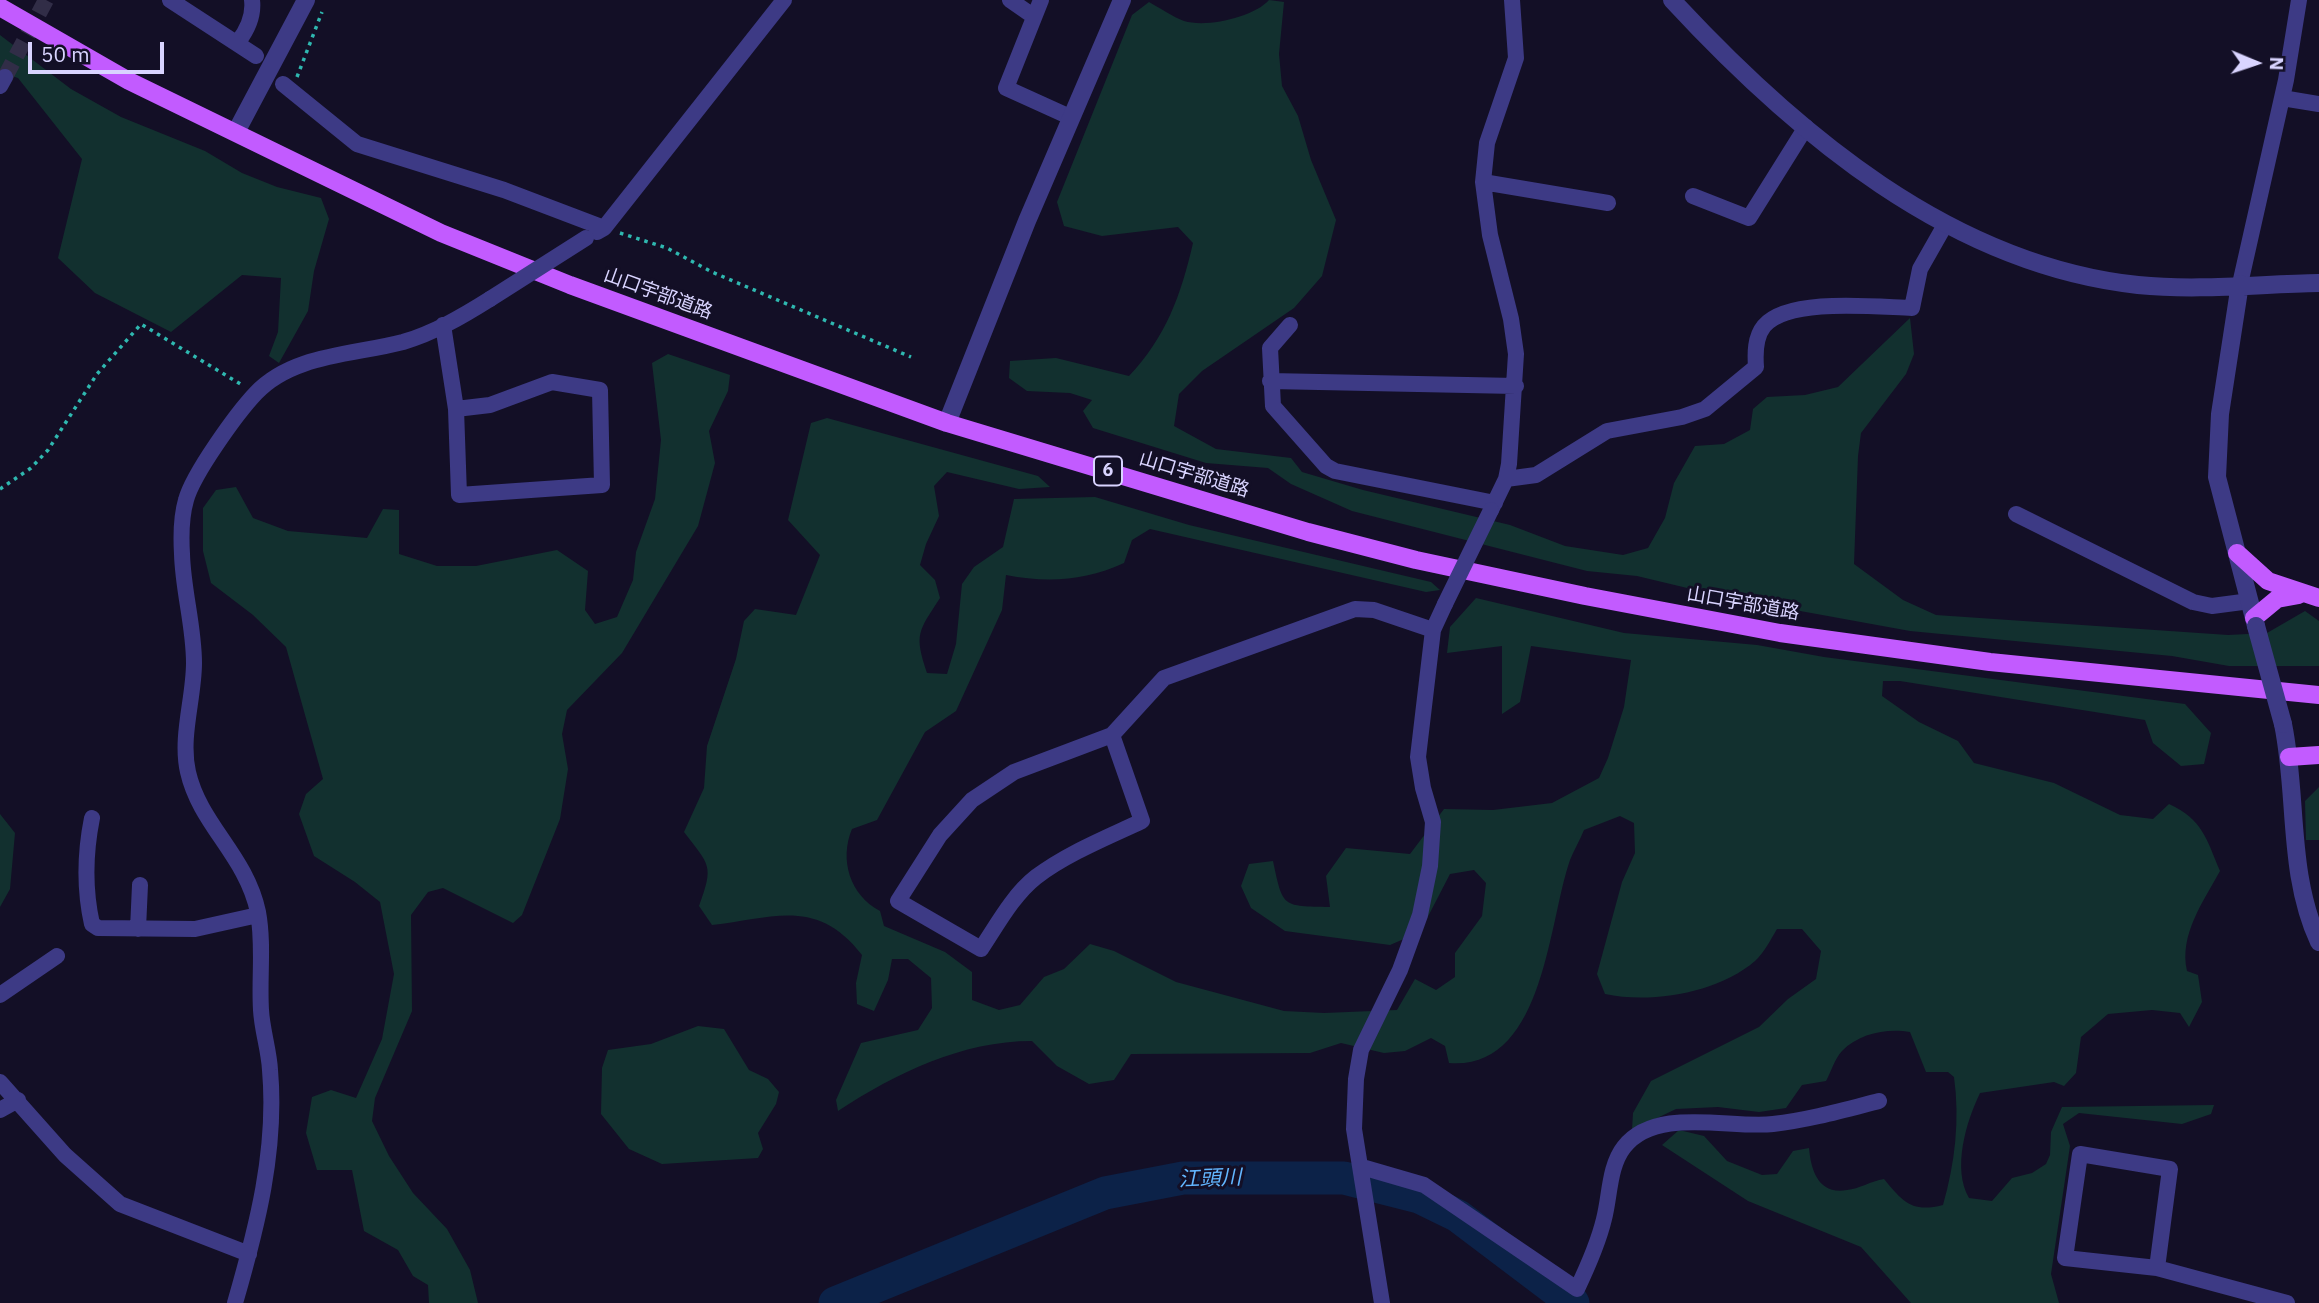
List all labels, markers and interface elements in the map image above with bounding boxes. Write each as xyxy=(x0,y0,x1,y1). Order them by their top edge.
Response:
scale bar xyxy=(32,28,168,72)
north arrow xyxy=(2221,28,2291,98)
text: 50 m xyxy=(41,40,90,68)
text: N xyxy=(2265,56,2289,71)
street label: 山口宇部道路 xyxy=(601,264,715,324)
street label: 山口宇部道路 xyxy=(1136,447,1252,503)
road number: 6 xyxy=(1094,457,1122,486)
street label: 山口宇部道路 xyxy=(1685,583,1801,625)
water label: 江頭川 xyxy=(1178,1165,1242,1193)

